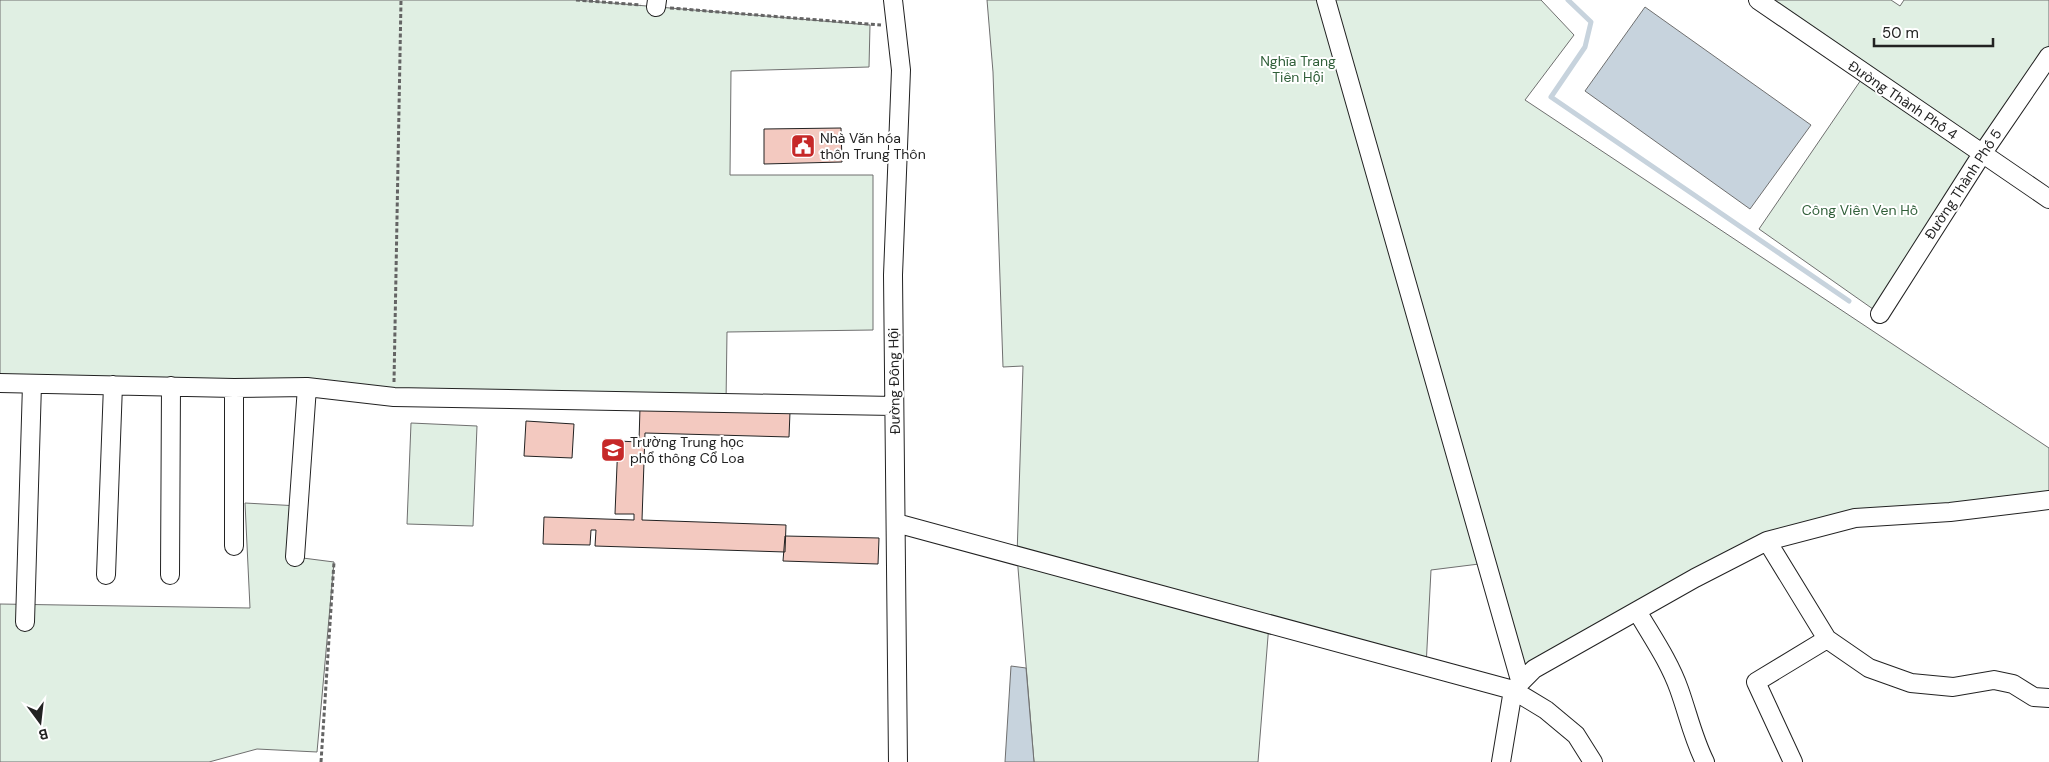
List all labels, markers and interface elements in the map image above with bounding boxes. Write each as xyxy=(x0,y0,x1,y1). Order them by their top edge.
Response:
scale bar xyxy=(1874,15,1993,47)
text: 50 m xyxy=(1882,23,1919,43)
park label: Nghĩa Trang Tiên Hội xyxy=(1260,52,1336,86)
street label: Đường Thành Phố 4 xyxy=(1845,57,1962,144)
street label: Đường Thành Phố 5 xyxy=(1921,125,2005,243)
place label: Nhà Văn hóa thôn Trung Thôn xyxy=(820,129,926,163)
public building icon: Nhà Văn hóa thôn Trung Thôn xyxy=(790,133,816,159)
park label: Công Viên Ven Hồ xyxy=(1802,201,1918,219)
street label: Đường Đông Hội xyxy=(884,328,904,434)
place label: Trường Trung học phổ thông Cổ Loa xyxy=(630,433,744,467)
school or university icon: Trường Trung học phổ thông Cổ Loa xyxy=(600,437,626,463)
north arrow xyxy=(15,697,65,747)
text: B xyxy=(37,725,50,744)

